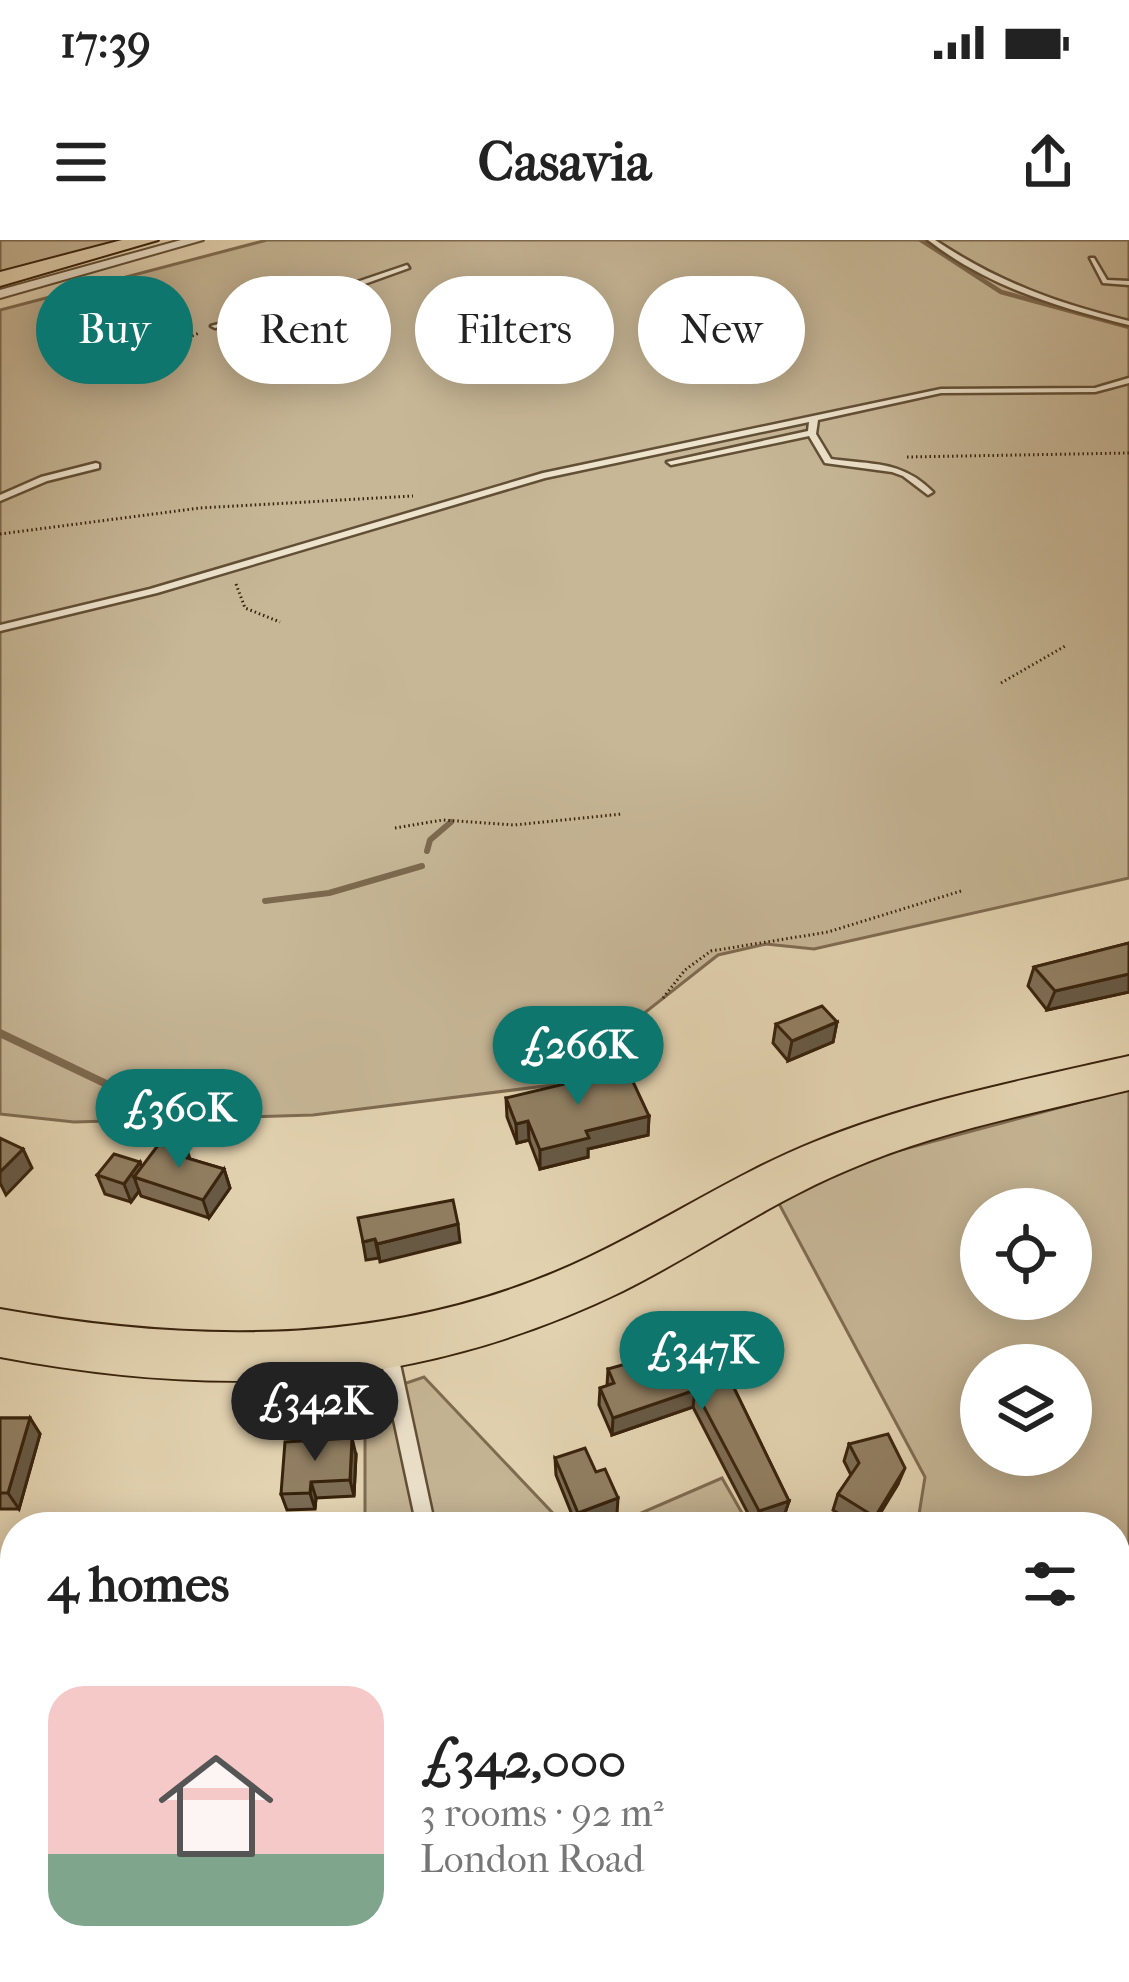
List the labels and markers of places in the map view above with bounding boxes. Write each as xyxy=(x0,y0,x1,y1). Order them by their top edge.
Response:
pin: £266K xyxy=(494,1006,662,1108)
pin: £360K xyxy=(95,1069,263,1171)
pin: £347K xyxy=(618,1311,786,1413)
pin: £342K xyxy=(231,1362,399,1464)

